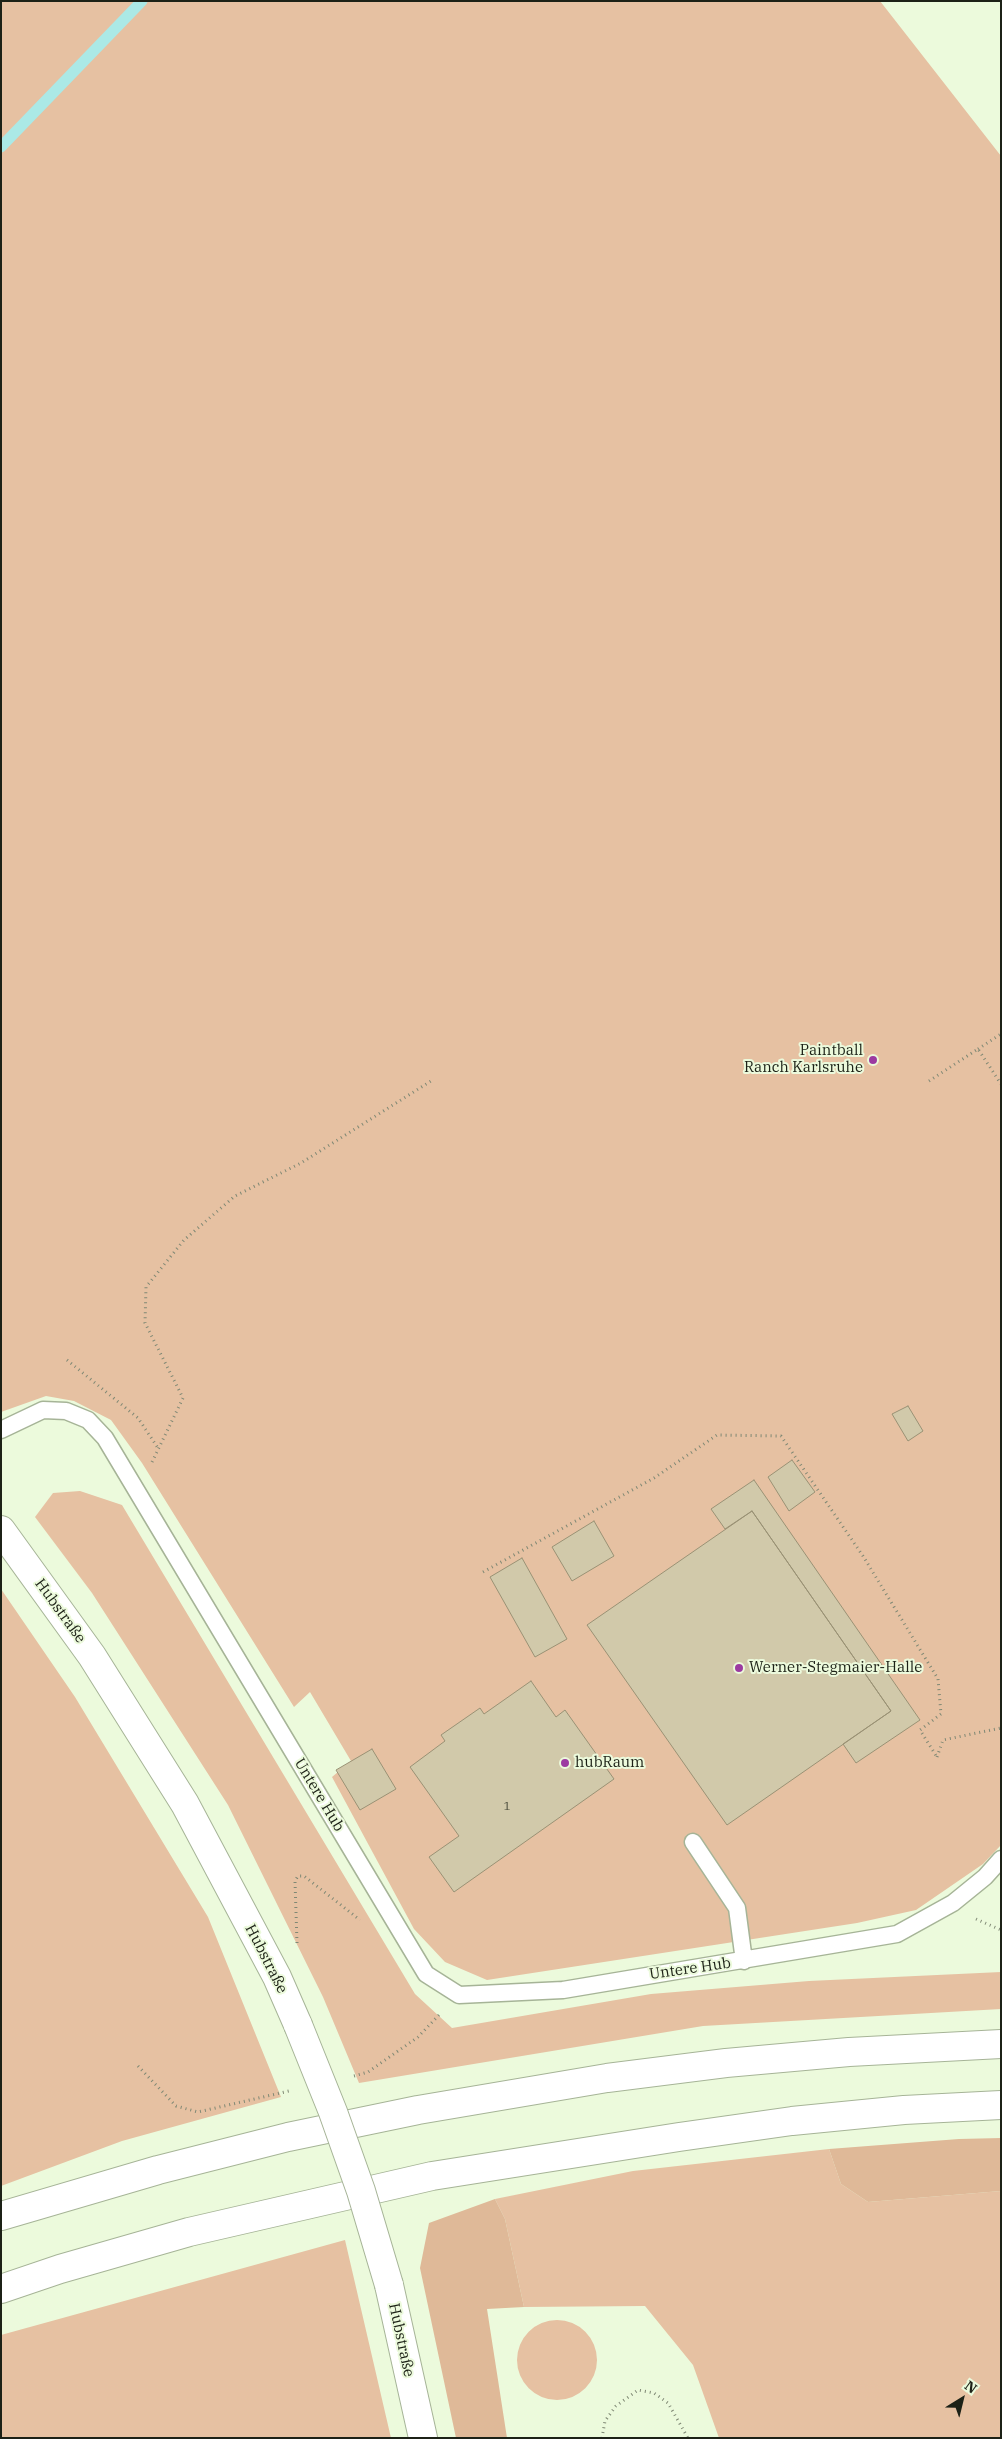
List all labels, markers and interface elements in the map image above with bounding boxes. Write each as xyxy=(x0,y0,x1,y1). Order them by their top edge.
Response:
place label: Paintball Ranch Karlsruhe xyxy=(744,1042,863,1077)
marker: Paintball Ranch Karlsruhe xyxy=(867,1054,879,1066)
street label: Hubstraße xyxy=(31,1575,89,1647)
place label: Werner-Stegmaier-Halle xyxy=(749,1659,922,1677)
marker: Werner-Stegmaier-Halle xyxy=(733,1662,745,1674)
place label: hubRaum xyxy=(575,1754,644,1772)
street label: Untere Hub xyxy=(290,1755,348,1835)
marker: hubRaum xyxy=(559,1757,571,1769)
house number: 1 xyxy=(503,1800,511,1814)
street label: Hubstraße xyxy=(241,1921,291,1997)
street label: Untere Hub xyxy=(648,1954,732,1984)
street label: Hubstraße xyxy=(384,2301,418,2379)
north arrow xyxy=(937,2374,987,2424)
text: N xyxy=(961,2376,981,2397)

